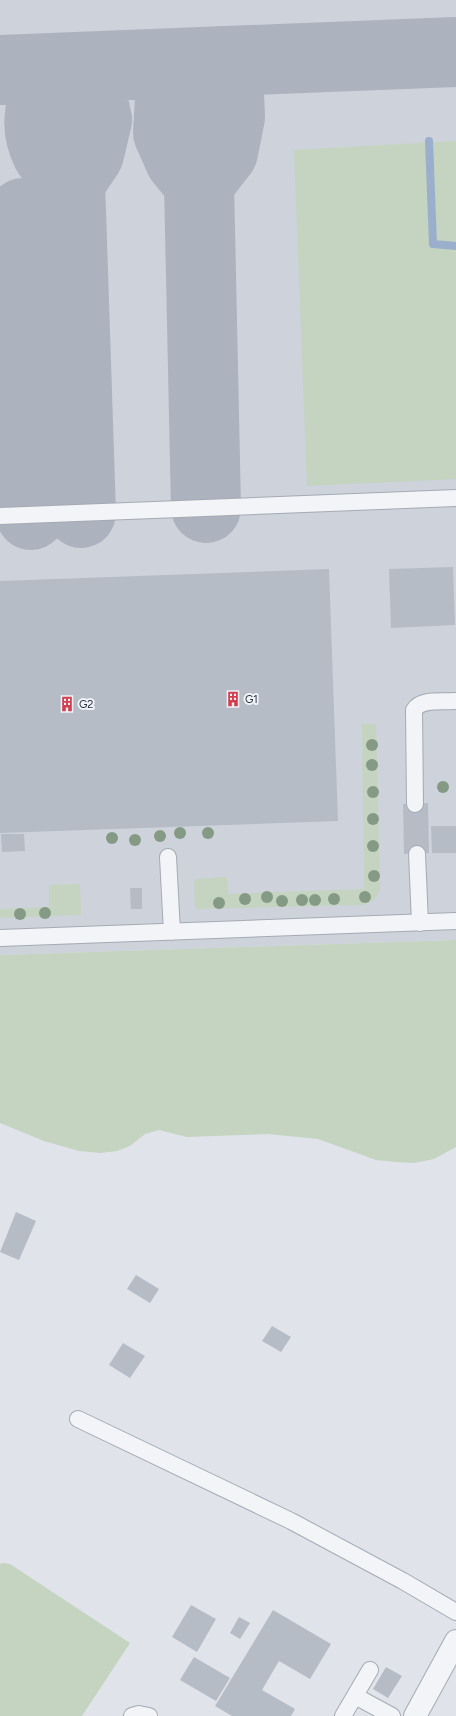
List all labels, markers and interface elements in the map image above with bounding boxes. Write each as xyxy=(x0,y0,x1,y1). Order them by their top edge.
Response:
building icon: G1 xyxy=(224,690,242,708)
place label: G1 xyxy=(245,693,258,706)
building icon: G2 xyxy=(58,695,76,713)
place label: G2 xyxy=(79,698,94,711)

